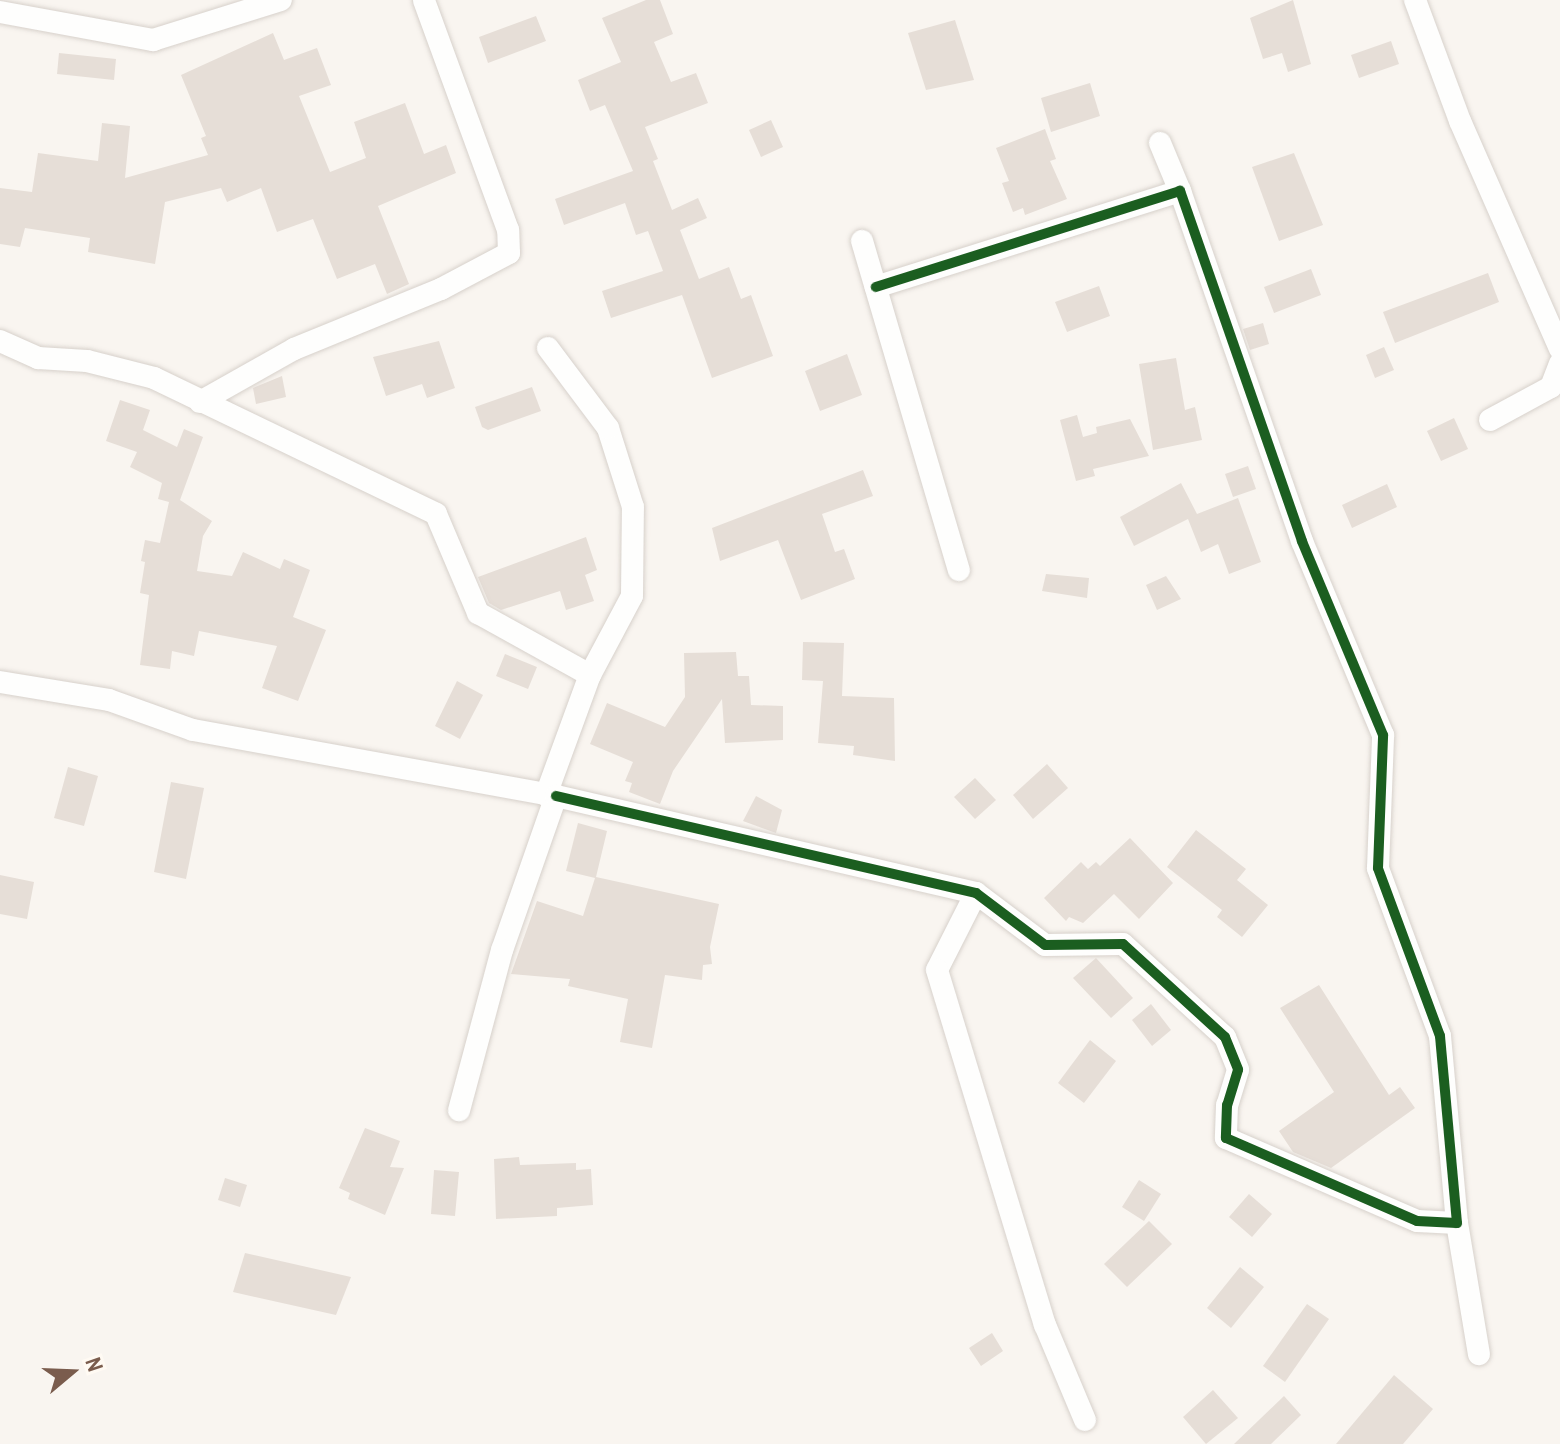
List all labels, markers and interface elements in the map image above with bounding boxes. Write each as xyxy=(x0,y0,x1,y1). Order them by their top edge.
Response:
north arrow xyxy=(32,1332,112,1412)
text: N xyxy=(78,1353,111,1375)

